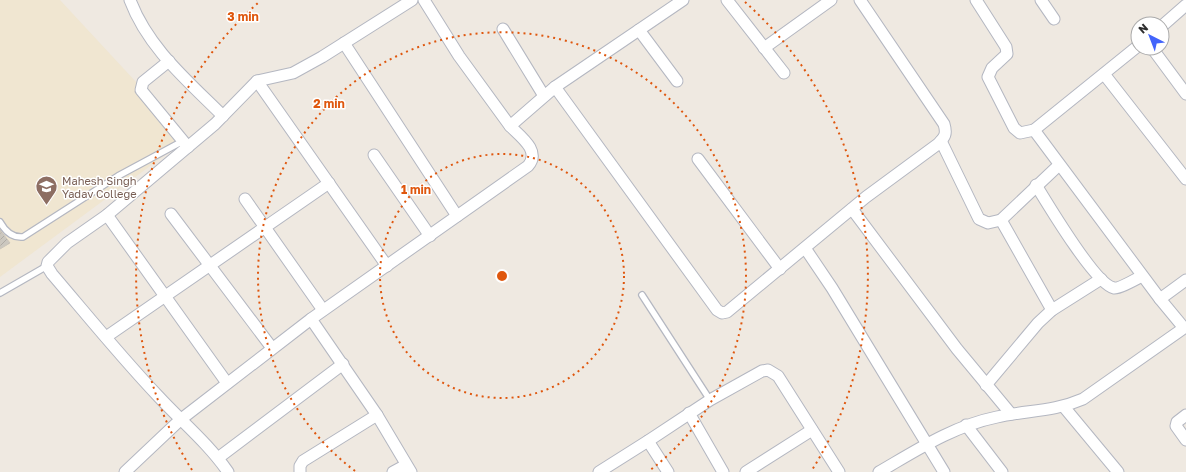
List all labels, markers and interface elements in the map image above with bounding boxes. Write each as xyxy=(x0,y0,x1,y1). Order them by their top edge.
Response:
text: 3 min xyxy=(227,9,259,24)
north arrow xyxy=(1130,16,1170,56)
text: N xyxy=(1136,21,1150,36)
text: 2 min xyxy=(313,96,345,111)
school or university icon: Mahesh Singh Yadav College xyxy=(34,174,60,207)
place label: Mahesh Singh Yadav College xyxy=(62,174,137,200)
text: 1 min xyxy=(401,182,431,197)
centre of rings xyxy=(495,269,509,283)

